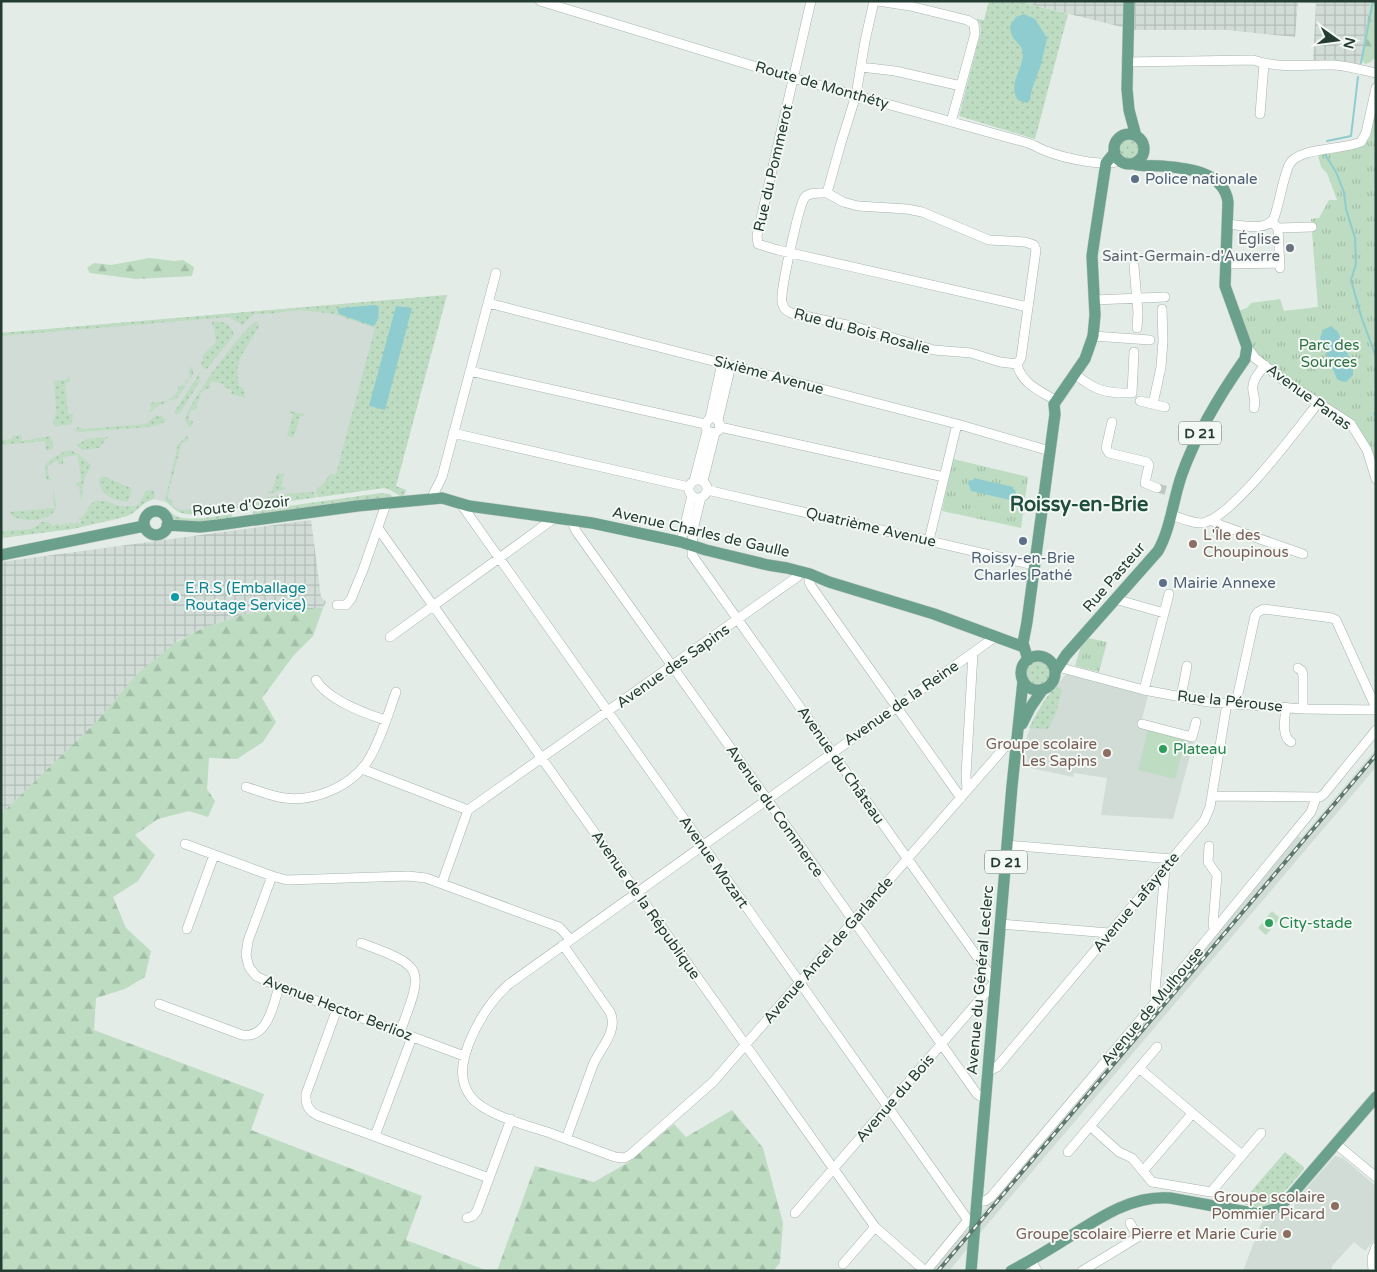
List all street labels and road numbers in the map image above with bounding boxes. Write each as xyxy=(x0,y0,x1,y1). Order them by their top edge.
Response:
street label: Route de Monthéty xyxy=(753,57,891,113)
street label: Rue du Pommerot xyxy=(750,102,796,233)
street label: Rue du Bois Rosalie xyxy=(792,304,932,358)
street label: Sixième Avenue xyxy=(712,352,826,398)
street label: Avenue Panas xyxy=(1263,360,1355,434)
road number: D 21 xyxy=(1179,422,1221,444)
street label: Route d'Ozoir xyxy=(191,492,291,520)
street label: Avenue Charles de Gaulle xyxy=(611,503,791,561)
street label: Quatrième Avenue xyxy=(804,503,938,551)
street label: Rue Pasteur xyxy=(1079,538,1149,616)
street label: Avenue des Sapins xyxy=(613,620,733,712)
street label: Avenue de la Reine xyxy=(840,657,962,749)
street label: Rue la Pérouse xyxy=(1176,687,1284,715)
street label: Avenue du Château xyxy=(794,703,888,827)
street label: Avenue du Commerce xyxy=(722,741,828,881)
street label: Avenue Mozart xyxy=(676,812,753,912)
street label: Avenue de la République xyxy=(588,827,704,983)
street label: Avenue Lafayette xyxy=(1089,849,1183,955)
road number: D 21 xyxy=(985,850,1027,874)
street label: Avenue Ancel de Garlande xyxy=(759,873,897,1027)
street label: Avenue du Général Leclerc xyxy=(963,884,997,1076)
street label: Avenue de Mulhouse xyxy=(1097,943,1207,1069)
street label: Avenue Hector Berlioz xyxy=(261,971,415,1045)
street label: Avenue du Bois xyxy=(852,1050,938,1146)

